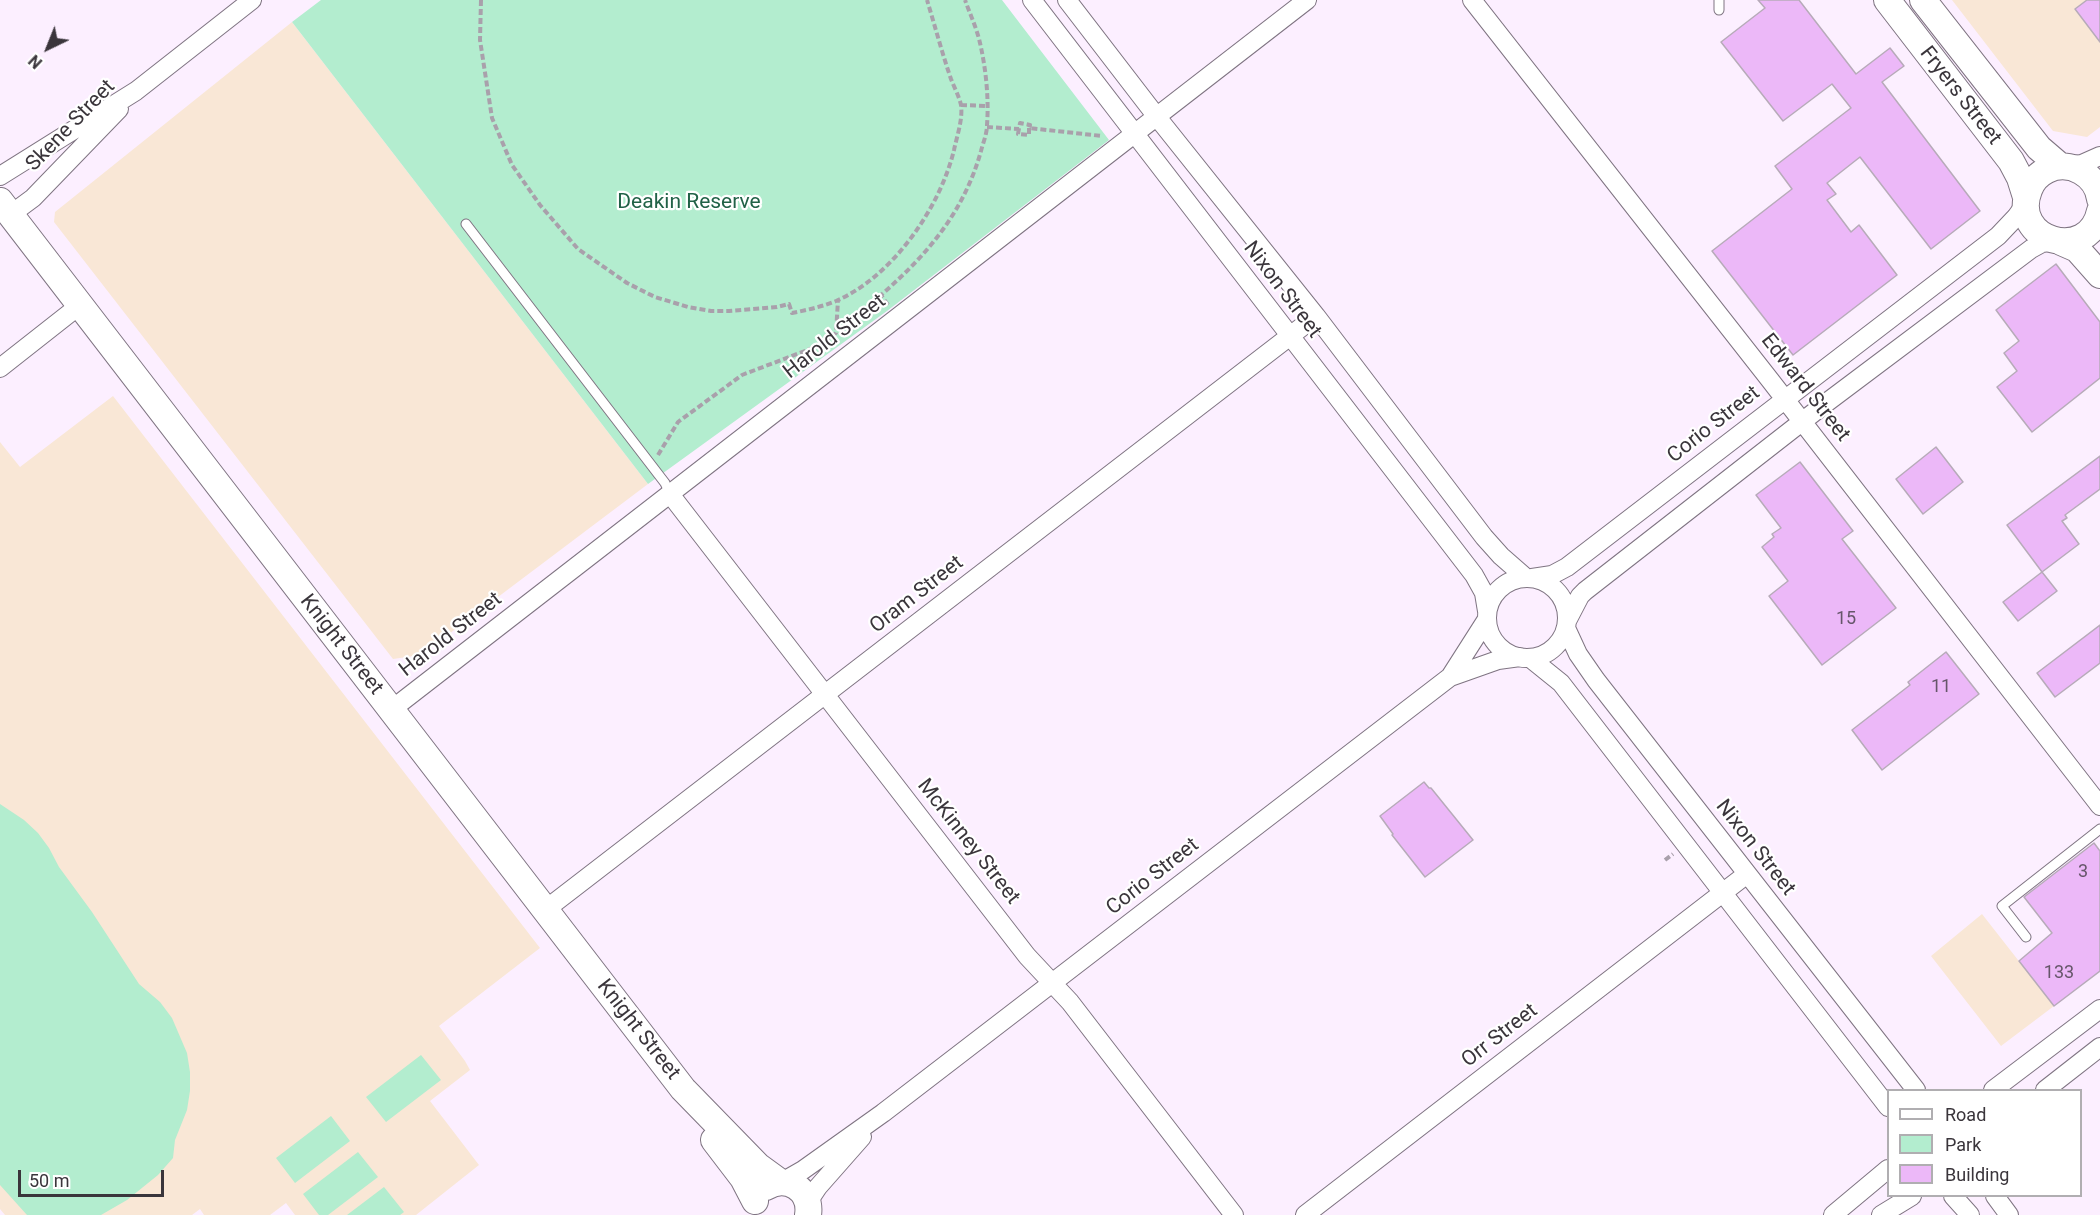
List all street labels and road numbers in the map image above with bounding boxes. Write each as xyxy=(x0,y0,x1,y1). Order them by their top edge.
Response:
street label: Fryers Street xyxy=(1914,42,2006,150)
street label: Skene Street xyxy=(21,75,121,177)
street label: Nixon Street xyxy=(1237,237,1327,343)
street label: Harold Street xyxy=(779,289,891,385)
street label: Edward Street xyxy=(1755,329,1855,447)
street label: Corio Street xyxy=(1663,381,1765,469)
street label: Oram Street xyxy=(865,551,969,639)
street label: Harold Street xyxy=(395,587,507,683)
street label: Knight Street xyxy=(294,590,388,700)
street label: McKinney Street xyxy=(911,774,1025,910)
street label: Nixon Street xyxy=(1710,795,1800,901)
street label: Corio Street xyxy=(1102,833,1204,921)
street label: Knight Street xyxy=(591,975,685,1085)
street label: Orr Street xyxy=(1457,999,1543,1073)

